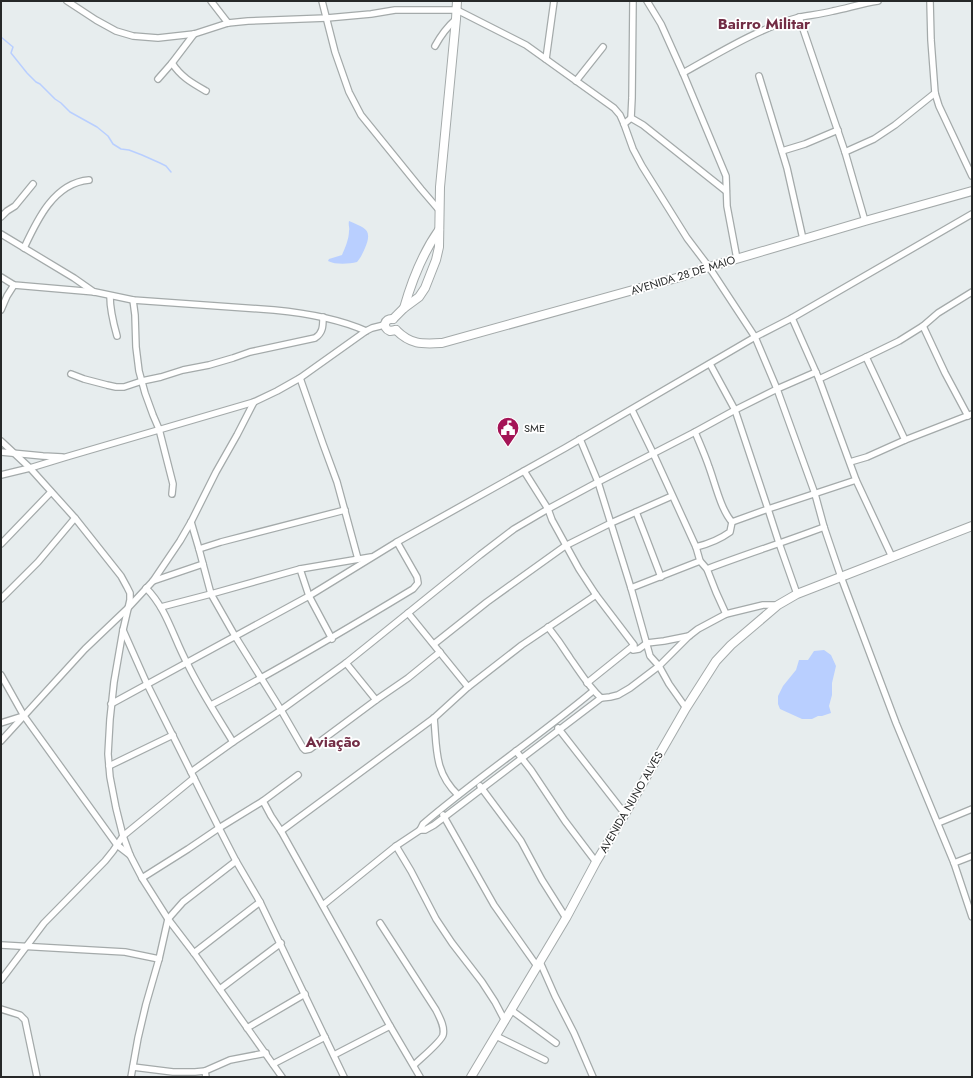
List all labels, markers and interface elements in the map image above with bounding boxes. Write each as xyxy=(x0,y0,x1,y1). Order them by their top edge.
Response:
district label: Bairro Militar xyxy=(718,13,811,35)
street label: AVENIDA 28 DE MAIO xyxy=(629,251,737,298)
public building icon: SME xyxy=(495,415,521,448)
place label: SME xyxy=(524,420,545,436)
district label: Aviação xyxy=(305,731,361,753)
street label: AVENIDA NUNO ALVES xyxy=(595,748,667,856)

